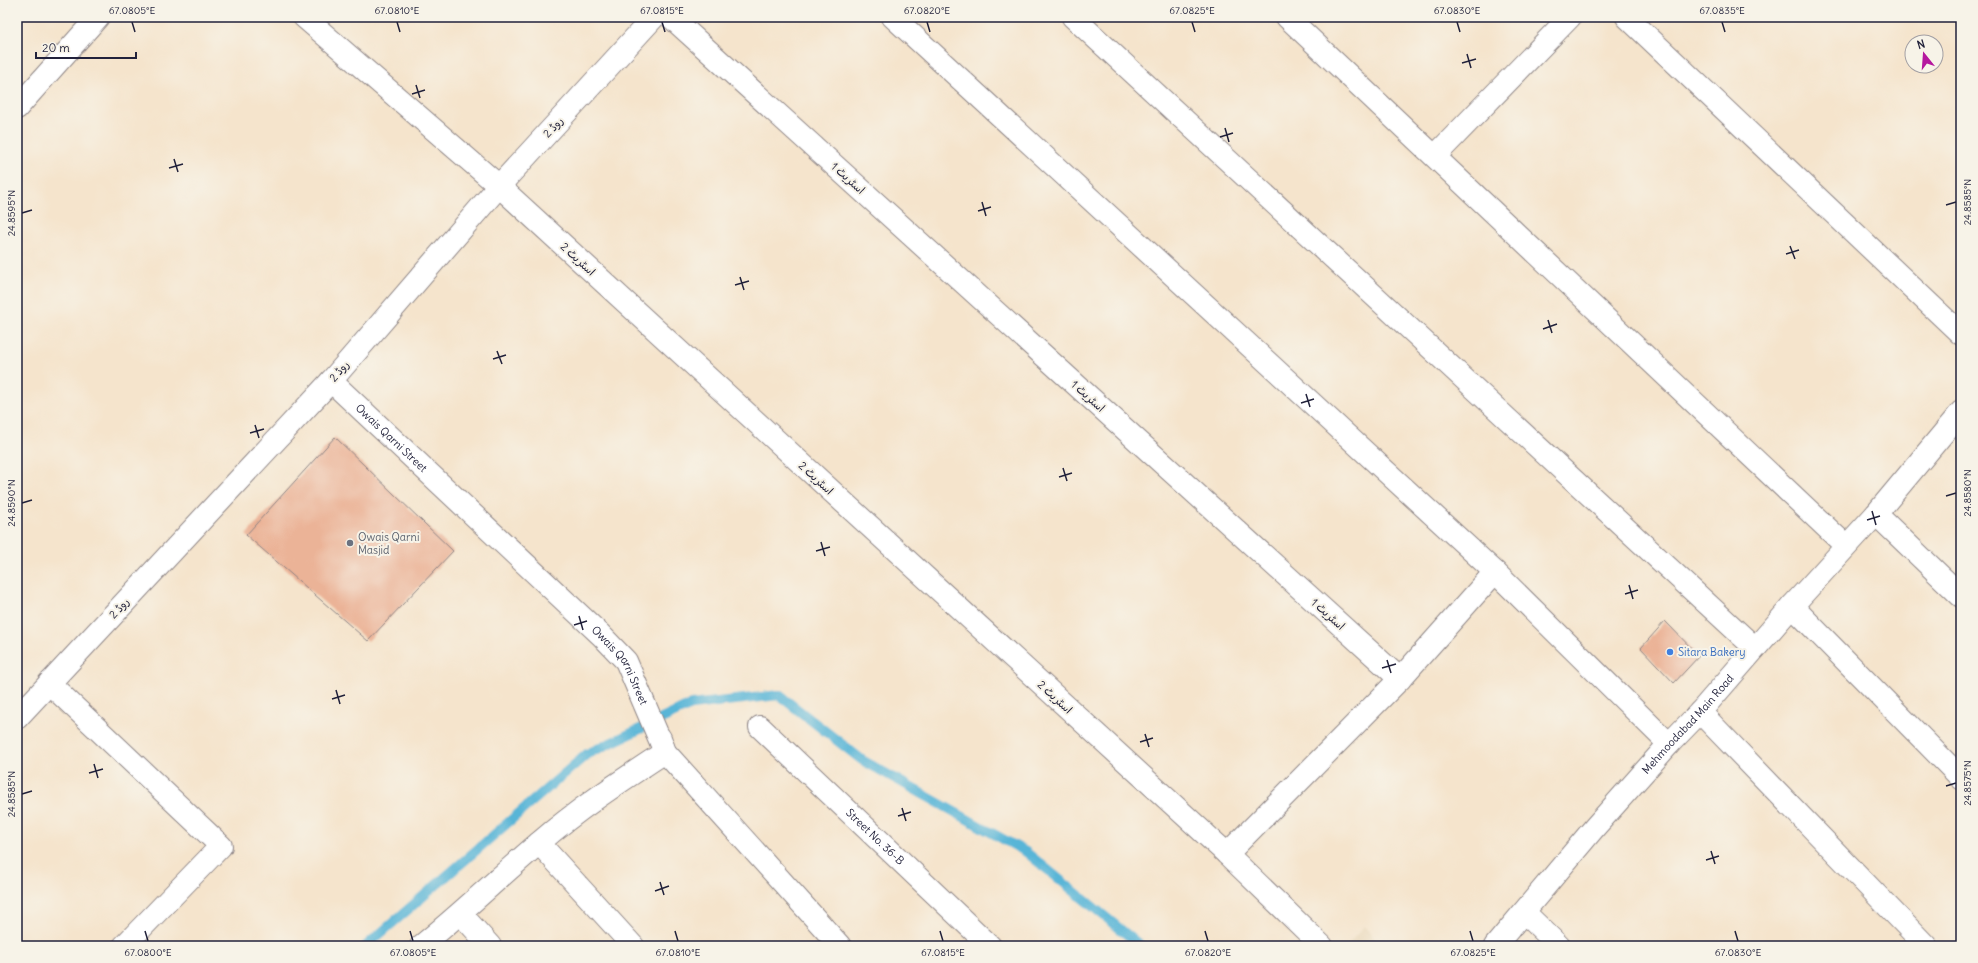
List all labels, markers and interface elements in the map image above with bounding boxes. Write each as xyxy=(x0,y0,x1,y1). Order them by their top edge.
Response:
text: 67.0805°E xyxy=(109,4,155,17)
text: 67.0810°E xyxy=(375,4,420,17)
text: 67.0815°E xyxy=(640,4,684,17)
text: 67.0820°E xyxy=(904,4,950,17)
text: 67.0825°E xyxy=(1169,4,1215,17)
text: 67.0830°E xyxy=(1434,4,1480,17)
text: 67.0835°E xyxy=(1699,4,1745,17)
scale bar xyxy=(36,34,136,60)
north arrow xyxy=(1904,34,1944,74)
text: N xyxy=(1915,37,1927,52)
text: 20 m xyxy=(42,40,70,55)
street label: روڈ 2 xyxy=(540,114,566,140)
street label: اسٹریٹ 1 xyxy=(828,159,868,197)
text: 24.8585°N xyxy=(1961,179,1974,225)
text: 24.8595°N xyxy=(5,190,18,236)
street label: اسٹریٹ 2 xyxy=(558,239,598,279)
street label: روڈ 2 xyxy=(326,358,352,384)
street label: اسٹریٹ 1 xyxy=(1068,377,1108,415)
street label: Owais Qarni Street xyxy=(353,401,431,475)
street label: اسٹریٹ 2 xyxy=(796,458,836,498)
text: 24.8580°N xyxy=(1961,469,1974,517)
text: 24.8590°N xyxy=(5,479,18,527)
place label: Owais Qarni Masjid xyxy=(358,530,419,557)
marker: Owais Qarni Masjid xyxy=(345,538,355,548)
street label: روڈ 2 xyxy=(106,595,132,621)
street label: اسٹریٹ 1 xyxy=(1308,595,1348,633)
street label: Owais Qarni Street xyxy=(589,623,651,707)
place label: Sitara Bakery xyxy=(1678,645,1746,659)
marker: Sitara Bakery xyxy=(1665,647,1675,657)
street label: Mehmoodabad Main Road xyxy=(1639,671,1737,777)
street label: اسٹریٹ 2 xyxy=(1035,677,1075,717)
text: 24.8575°N xyxy=(1961,760,1974,806)
text: 24.8585°N xyxy=(5,771,18,817)
street label: Street No. 36-B xyxy=(843,806,907,868)
text: 67.0800°E xyxy=(124,946,172,959)
text: 67.0805°E xyxy=(390,946,436,959)
text: 67.0810°E xyxy=(656,946,701,959)
text: 67.0815°E xyxy=(921,946,965,959)
text: 67.0820°E xyxy=(1185,946,1231,959)
text: 67.0825°E xyxy=(1450,946,1496,959)
text: 67.0830°E xyxy=(1715,946,1761,959)

